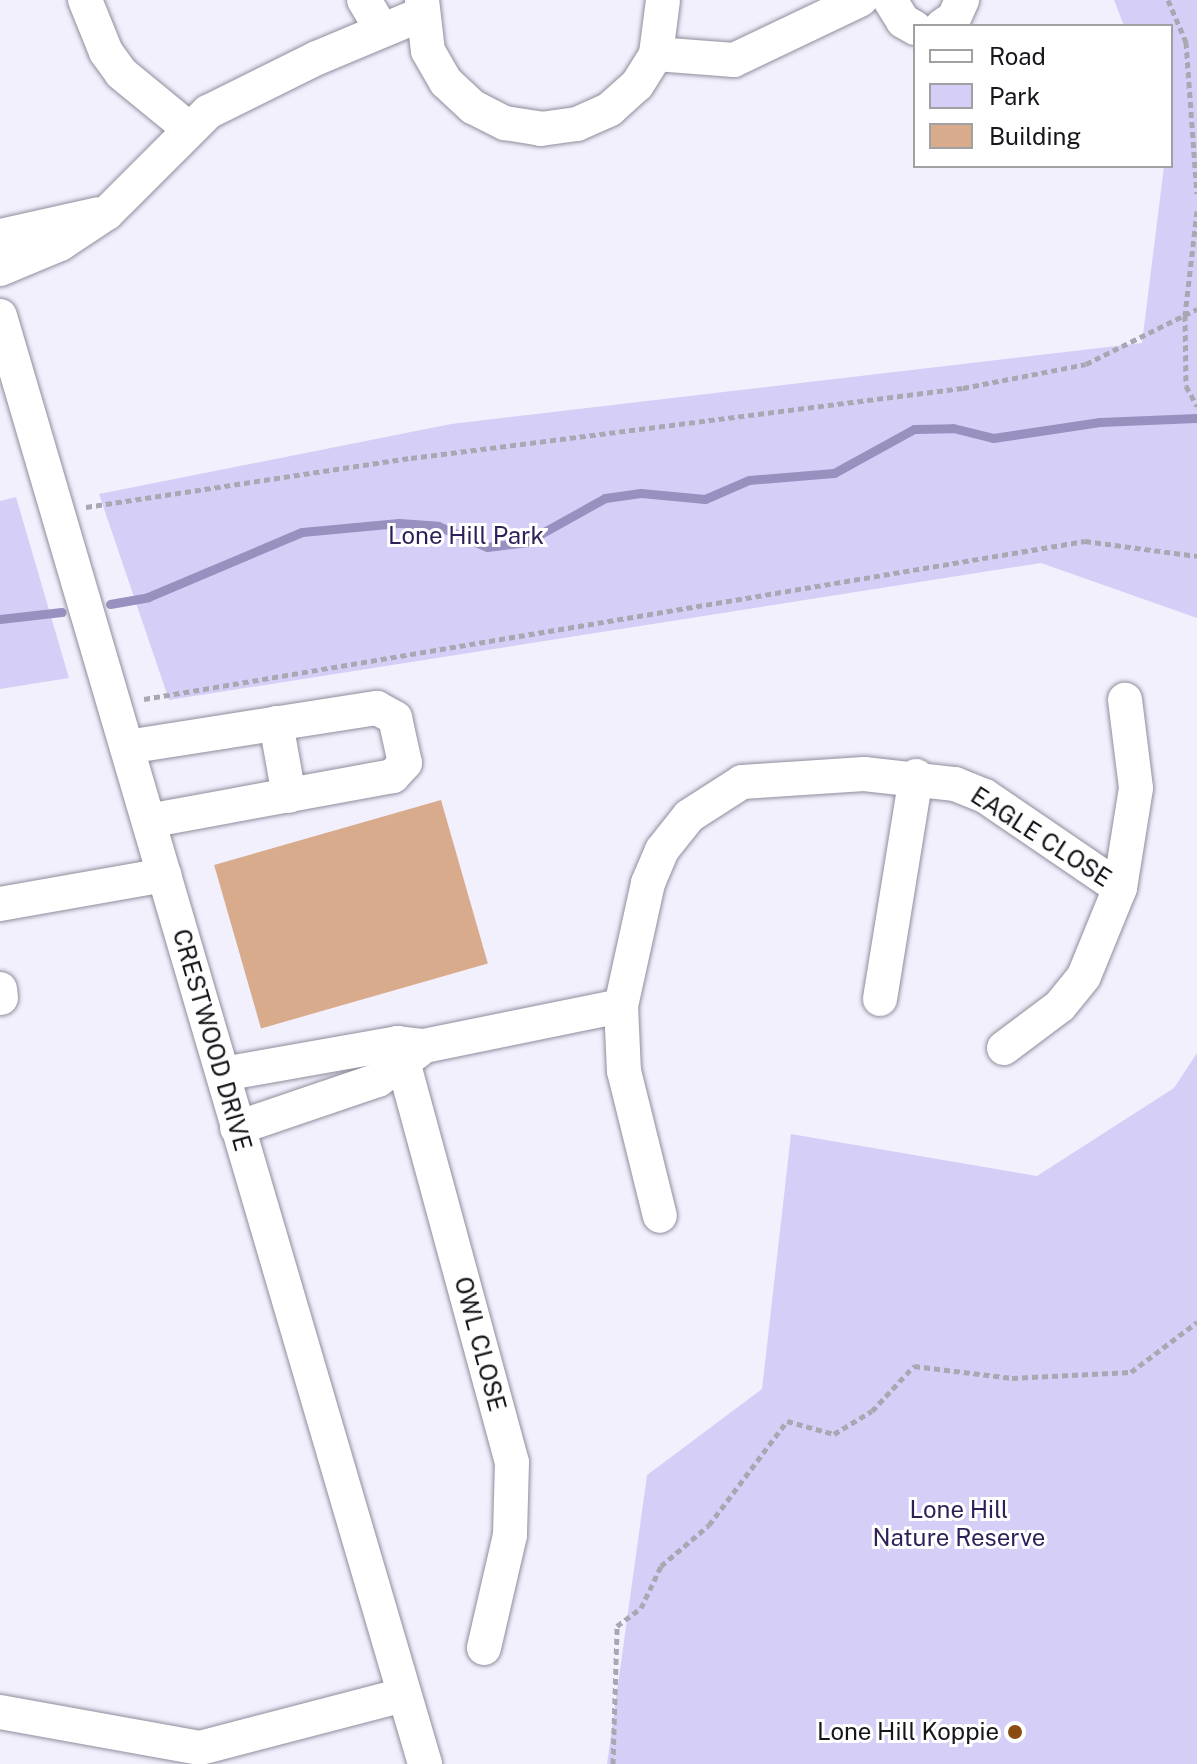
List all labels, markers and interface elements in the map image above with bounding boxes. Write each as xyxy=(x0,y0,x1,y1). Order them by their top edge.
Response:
legend xyxy=(913,24,1173,168)
text: Road xyxy=(989,42,1046,70)
text: Park xyxy=(989,82,1040,110)
text: Building xyxy=(989,122,1081,150)
park label: Lone Hill Park xyxy=(388,522,544,550)
street label: EAGLE CLOSE xyxy=(965,781,1117,893)
street label: CRESTWOOD DRIVE xyxy=(167,926,257,1154)
street label: OWL CLOSE xyxy=(448,1274,512,1414)
park label: Lone Hill Nature Reserve xyxy=(873,1496,1045,1552)
place label: Lone Hill Koppie xyxy=(817,1718,999,1746)
marker: Lone Hill Koppie xyxy=(1006,1723,1024,1741)

